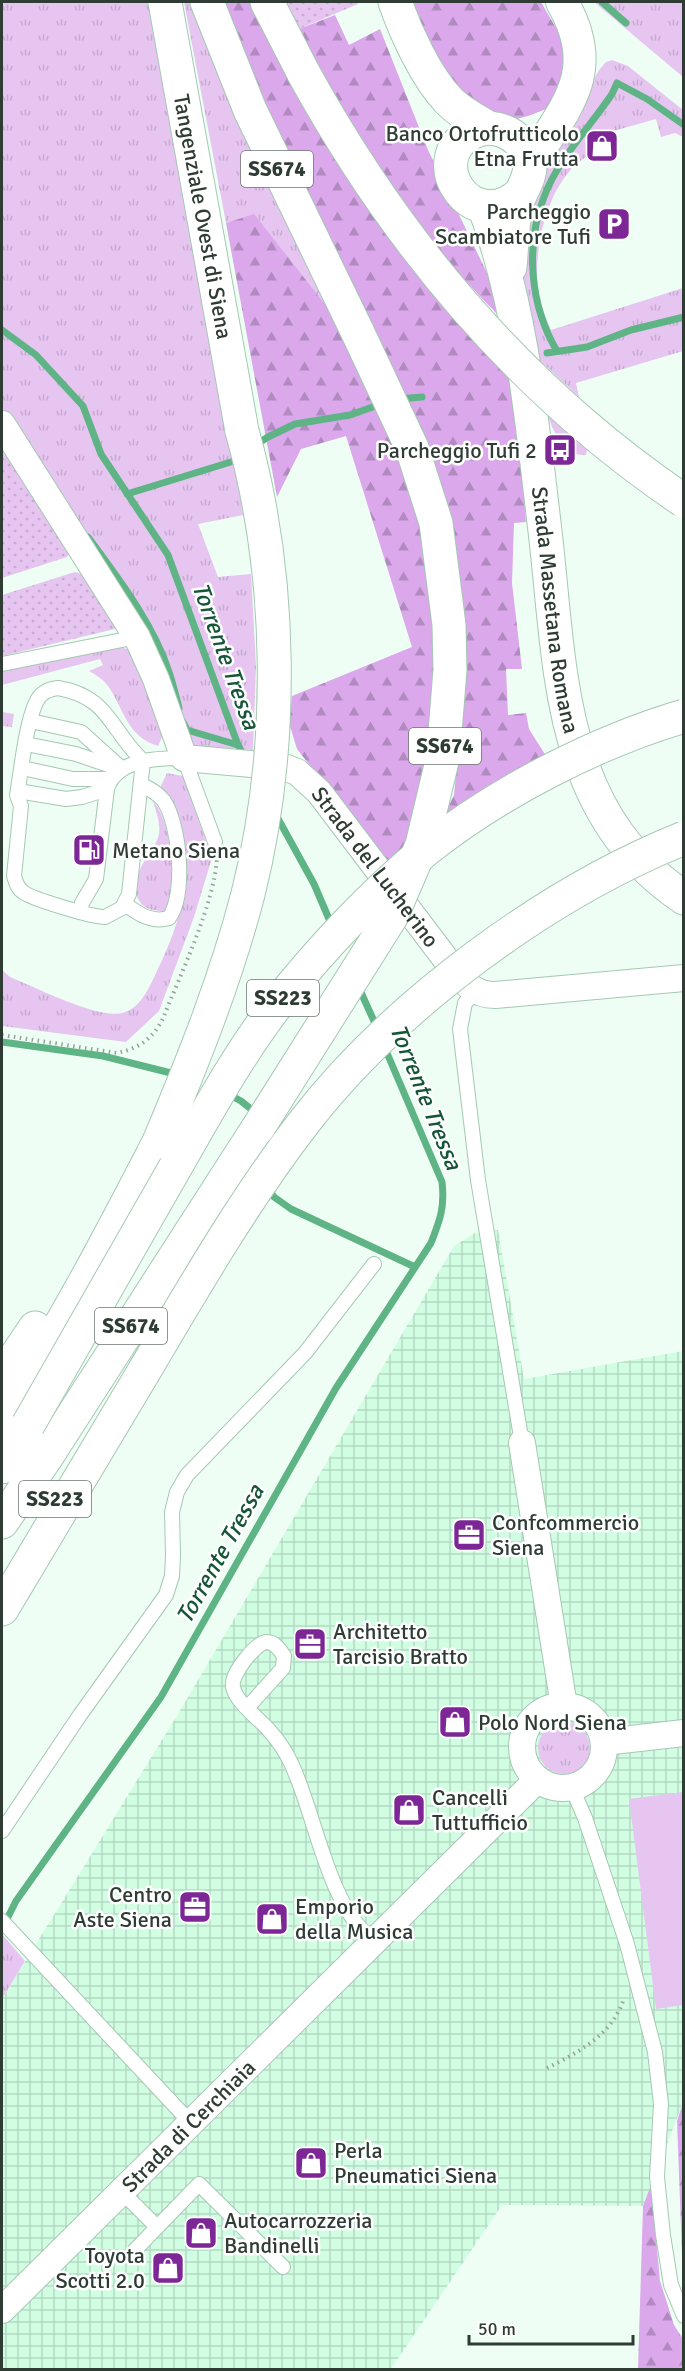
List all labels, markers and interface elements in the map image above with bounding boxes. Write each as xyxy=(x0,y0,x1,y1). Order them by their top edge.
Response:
street label: Tangenziale Ovest di Siena xyxy=(168,92,239,341)
place label: Banco Ortofrutticolo Etna Frutta xyxy=(385,120,579,172)
shop icon: Banco Ortofrutticolo Etna Frutta xyxy=(584,128,620,164)
road number: SS674 xyxy=(241,151,313,187)
place label: Parcheggio Scambiatore Tufi xyxy=(435,198,591,250)
parking icon: Parcheggio Scambiatore Tufi xyxy=(596,206,632,242)
bus stop icon: Parcheggio Tufi 2 xyxy=(542,432,578,468)
place label: Parcheggio Tufi 2 xyxy=(377,437,537,464)
street label: Strada Massetana Romana xyxy=(526,485,585,736)
water label: Torrente Tressa xyxy=(186,578,267,734)
road number: SS674 xyxy=(409,728,481,764)
street label: Strada del Lucherino xyxy=(306,781,445,953)
fuel station icon: Metano Siena xyxy=(71,832,107,868)
place label: Metano Siena xyxy=(112,837,240,864)
road number: SS223 xyxy=(247,980,319,1016)
water label: Torrente Tressa xyxy=(383,1020,469,1175)
road number: SS674 xyxy=(95,1308,167,1344)
water label: Torrente Tressa xyxy=(169,1479,271,1629)
road number: SS223 xyxy=(19,1481,91,1517)
place label: Confcommercio Siena xyxy=(492,1509,639,1561)
office icon: Confcommercio Siena xyxy=(451,1517,487,1553)
place label: Architetto Tarcisio Bratto xyxy=(333,1618,468,1670)
office icon: Architetto Tarcisio Bratto xyxy=(292,1626,328,1662)
shop icon: Polo Nord Siena xyxy=(437,1704,473,1740)
place label: Polo Nord Siena xyxy=(478,1709,627,1736)
place label: Cancelli Tuttufficio xyxy=(432,1784,528,1836)
shop icon: Cancelli Tuttufficio xyxy=(391,1792,427,1828)
place label: Centro Aste Siena xyxy=(73,1881,172,1933)
office icon: Centro Aste Siena xyxy=(177,1889,213,1925)
place label: Emporio della Musica xyxy=(295,1893,413,1945)
shop icon: Emporio della Musica xyxy=(254,1901,290,1937)
street label: Strada di Cerchiaia xyxy=(116,2054,261,2198)
place label: Perla Pneumatici Siena xyxy=(334,2137,497,2189)
shop icon: Perla Pneumatici Siena xyxy=(293,2145,329,2181)
place label: Autocarrozzeria Bandinelli xyxy=(224,2207,373,2259)
shop icon: Autocarrozzeria Bandinelli xyxy=(183,2215,219,2251)
place label: Toyota Scotti 2.0 xyxy=(55,2242,145,2294)
shop icon: Toyota Scotti 2.0 xyxy=(150,2250,186,2286)
scale bar xyxy=(469,2308,632,2346)
text: 50 m xyxy=(478,2318,516,2340)

